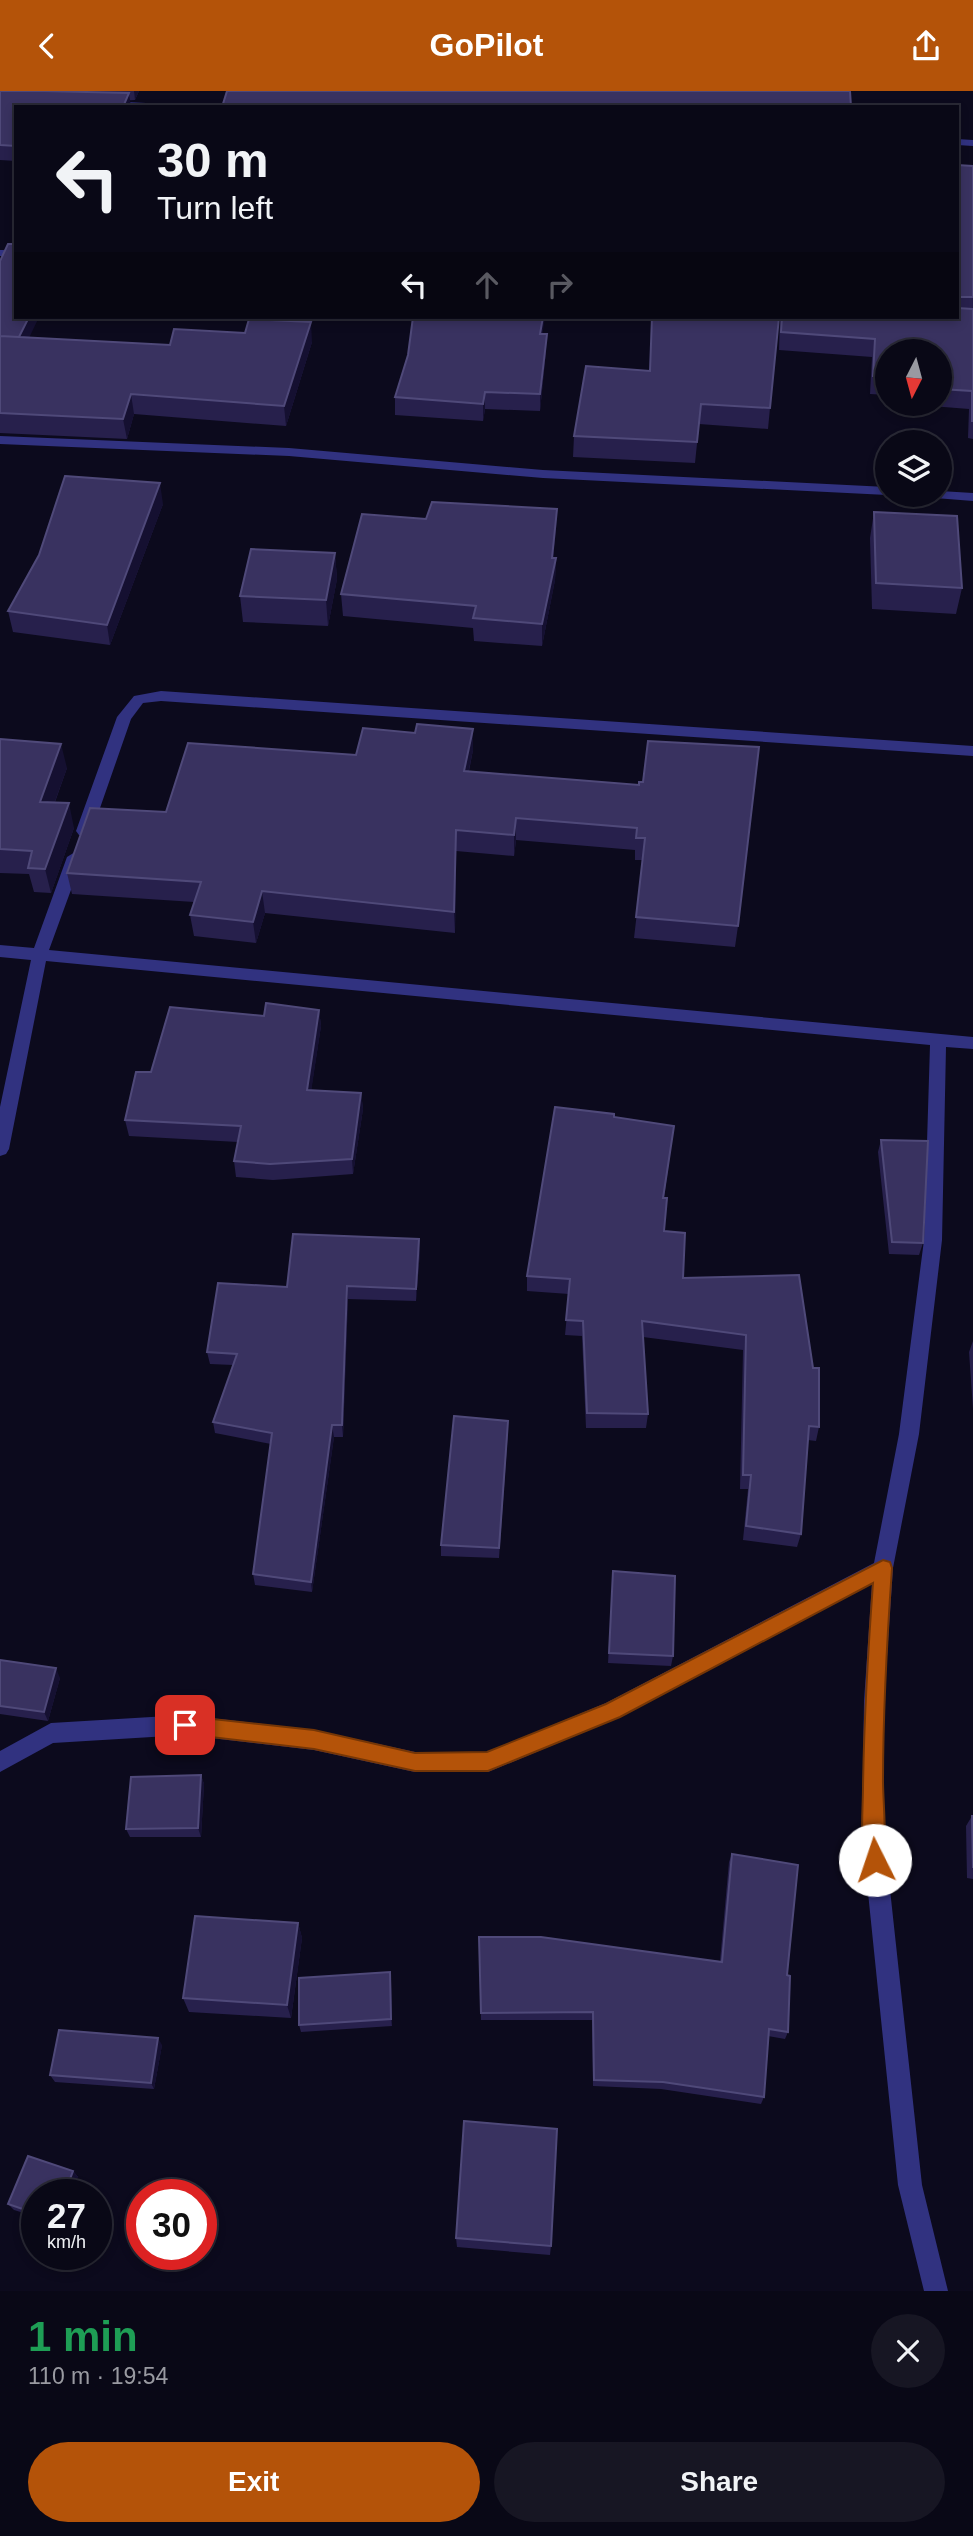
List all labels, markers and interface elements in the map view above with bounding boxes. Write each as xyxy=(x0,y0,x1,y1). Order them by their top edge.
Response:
icon: back xyxy=(28,27,66,65)
text: GoPilot xyxy=(430,27,543,63)
icon: share xyxy=(907,27,945,65)
icon: left xyxy=(42,133,133,224)
text: 30 m xyxy=(157,133,269,187)
text: Turn left xyxy=(157,190,273,226)
icon: left xyxy=(395,266,433,304)
icon: ahead xyxy=(468,266,506,304)
icon: right xyxy=(541,266,579,304)
north arrow xyxy=(875,339,952,417)
map controls xyxy=(875,339,952,507)
button: layers xyxy=(875,430,952,507)
pin xyxy=(155,1695,215,1755)
icon: arrive xyxy=(166,1706,204,1744)
position arrow xyxy=(838,1823,912,1897)
speed limit sign: 30 xyxy=(126,2179,217,2270)
text: 27 xyxy=(47,2196,86,2235)
text: km/h xyxy=(47,2232,86,2252)
text: 1 min xyxy=(28,2313,138,2360)
button: close xyxy=(871,2314,945,2388)
text: 110 m · 19:54 xyxy=(28,2363,168,2389)
button: Exit xyxy=(28,2442,480,2522)
button: Share xyxy=(494,2442,945,2522)

